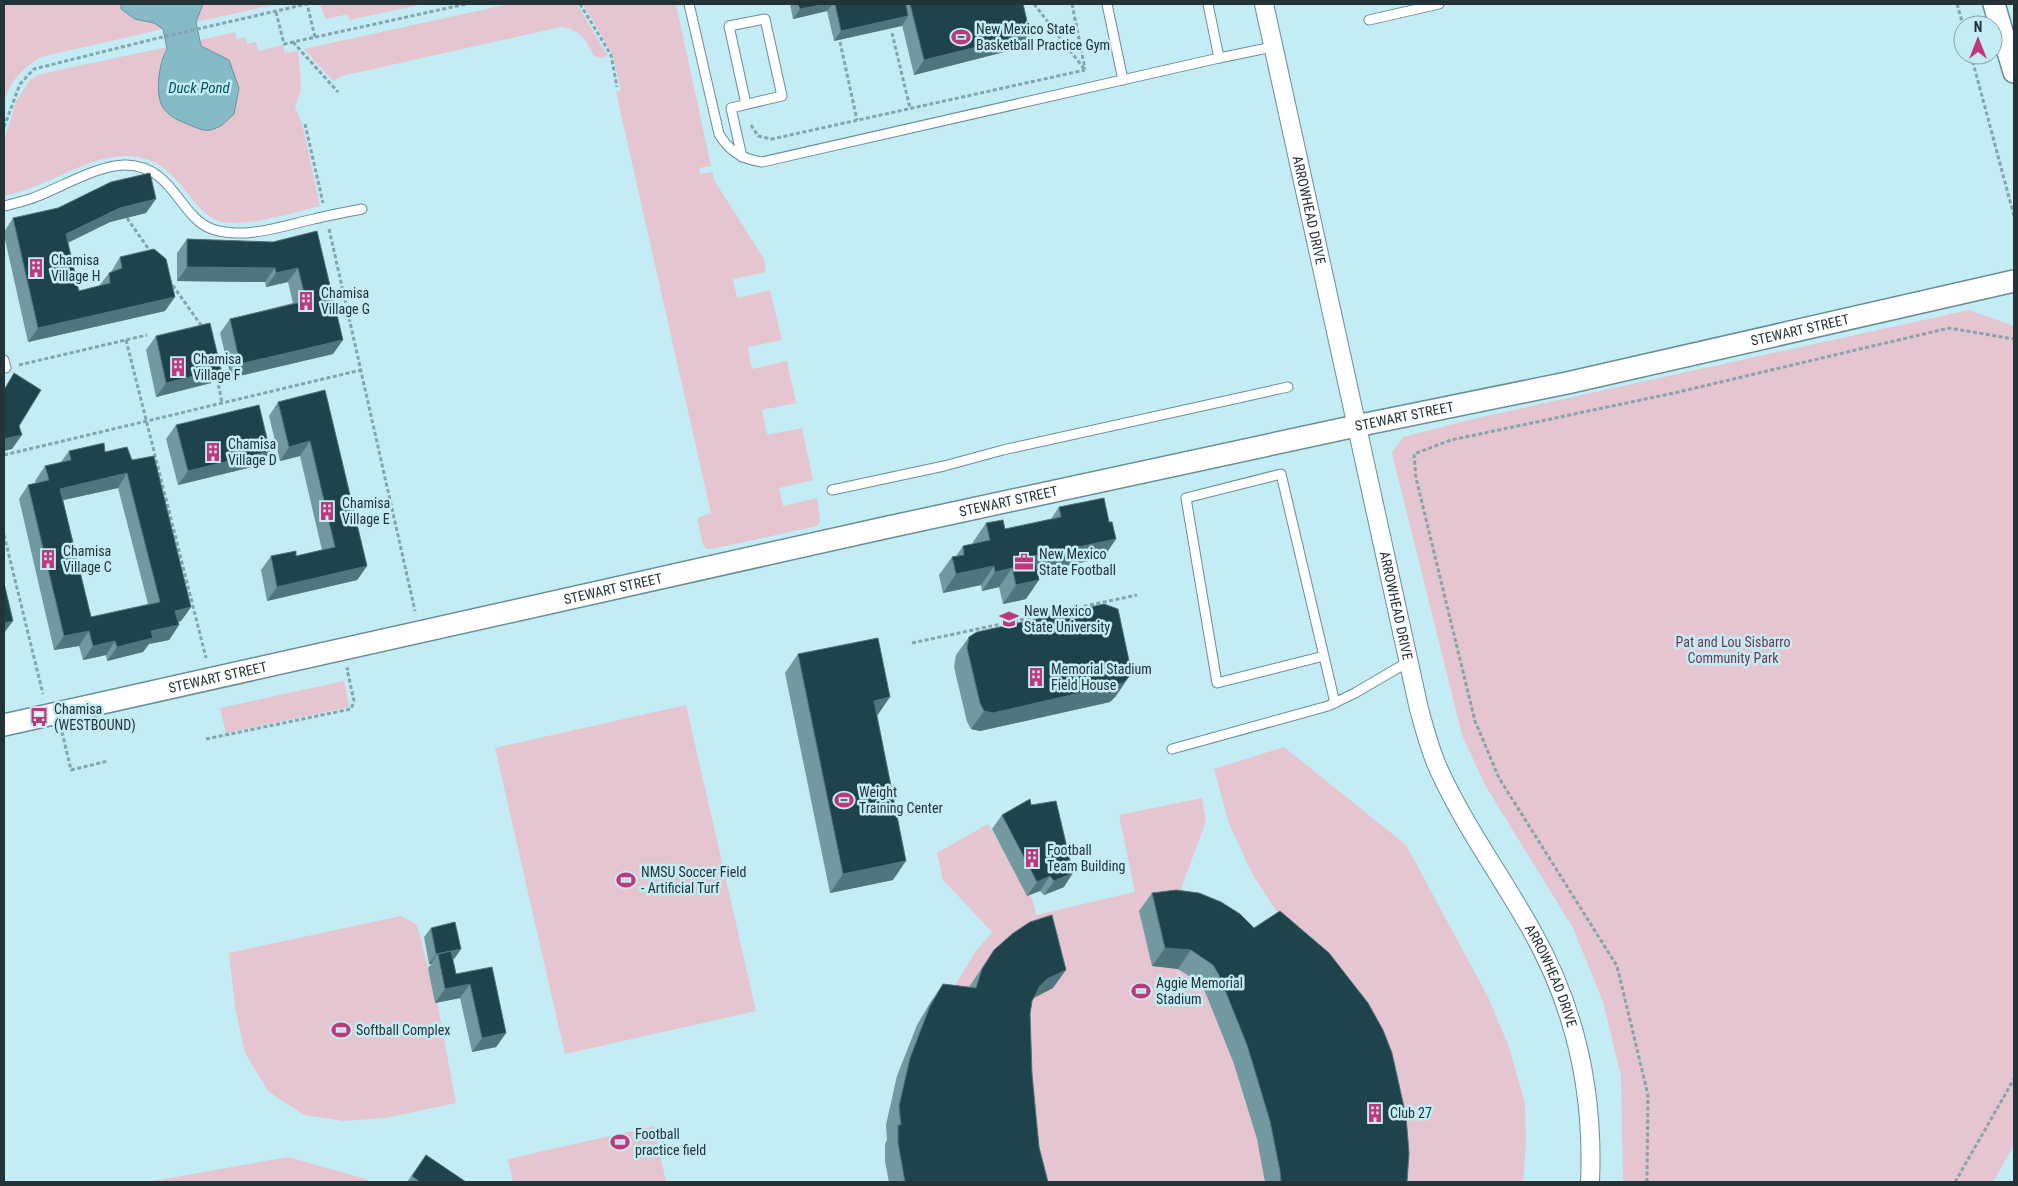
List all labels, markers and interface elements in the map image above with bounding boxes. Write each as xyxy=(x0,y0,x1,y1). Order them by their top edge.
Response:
north arrow xyxy=(1953,15,2003,65)
text: N xyxy=(1974,19,1982,35)
place label: New Mexico State Basketball Practice Gym xyxy=(976,21,1110,53)
sports icon: New Mexico State Basketball Practice Gym xyxy=(950,26,972,48)
water label: Duck Pond xyxy=(168,79,231,97)
street label: ARROWHEAD DRIVE xyxy=(1290,154,1329,266)
place label: Chamisa Village H xyxy=(51,252,101,284)
building icon: Chamisa Village H xyxy=(25,257,47,279)
place label: Chamisa Village G xyxy=(321,285,370,317)
building icon: Chamisa Village G xyxy=(295,290,317,312)
street label: STEWART STREET xyxy=(1749,311,1851,349)
place label: Chamisa Village F xyxy=(193,351,241,383)
building icon: Chamisa Village F xyxy=(167,356,189,378)
street label: STEWART STREET xyxy=(1354,398,1455,434)
place label: Chamisa Village D xyxy=(228,436,277,468)
building icon: Chamisa Village D xyxy=(202,441,224,463)
street label: STEWART STREET xyxy=(958,483,1059,520)
place label: Chamisa Village E xyxy=(342,495,390,527)
building icon: Chamisa Village E xyxy=(316,500,338,522)
place label: Chamisa Village C xyxy=(63,543,112,575)
place label: New Mexico State Football xyxy=(1039,546,1116,578)
building icon: Chamisa Village C xyxy=(37,548,59,570)
street label: ARROWHEAD DRIVE xyxy=(1377,550,1416,661)
office icon: New Mexico State Football xyxy=(1013,551,1035,573)
street label: STEWART STREET xyxy=(562,570,664,607)
place label: New Mexico State University xyxy=(1024,603,1110,635)
school or university icon: New Mexico State University xyxy=(998,608,1020,630)
park label: Pat and Lou Sisbarro Community Park xyxy=(1676,634,1790,666)
street label: STEWART STREET xyxy=(167,658,268,696)
place label: Memorial Stadium Field House xyxy=(1051,661,1152,693)
building icon: Memorial Stadium Field House xyxy=(1025,666,1047,688)
place label: Chamisa (WESTBOUND) xyxy=(54,701,136,734)
bus stop icon: Chamisa (WESTBOUND) xyxy=(28,706,50,728)
place label: Weight Training Center xyxy=(859,784,943,816)
sports icon: Weight Training Center xyxy=(833,789,855,811)
place label: Football Team Building xyxy=(1047,842,1125,874)
building icon: Football Team Building xyxy=(1021,847,1043,869)
place label: NMSU Soccer Field - Artificial Turf xyxy=(641,864,747,896)
sports icon: NMSU Soccer Field - Artificial Turf xyxy=(615,869,637,891)
street label: ARROWHEAD DRIVE xyxy=(1522,921,1580,1029)
place label: Aggie Memorial Stadium xyxy=(1156,975,1243,1007)
sports icon: Aggie Memorial Stadium xyxy=(1130,980,1152,1002)
sports icon: Softball Complex xyxy=(330,1019,352,1041)
place label: Softball Complex xyxy=(356,1022,450,1038)
building icon: Club 27 xyxy=(1364,1102,1386,1124)
place label: Club 27 xyxy=(1390,1105,1432,1121)
place label: Football practice field xyxy=(635,1126,706,1158)
sports icon: Football practice field xyxy=(609,1131,631,1153)

